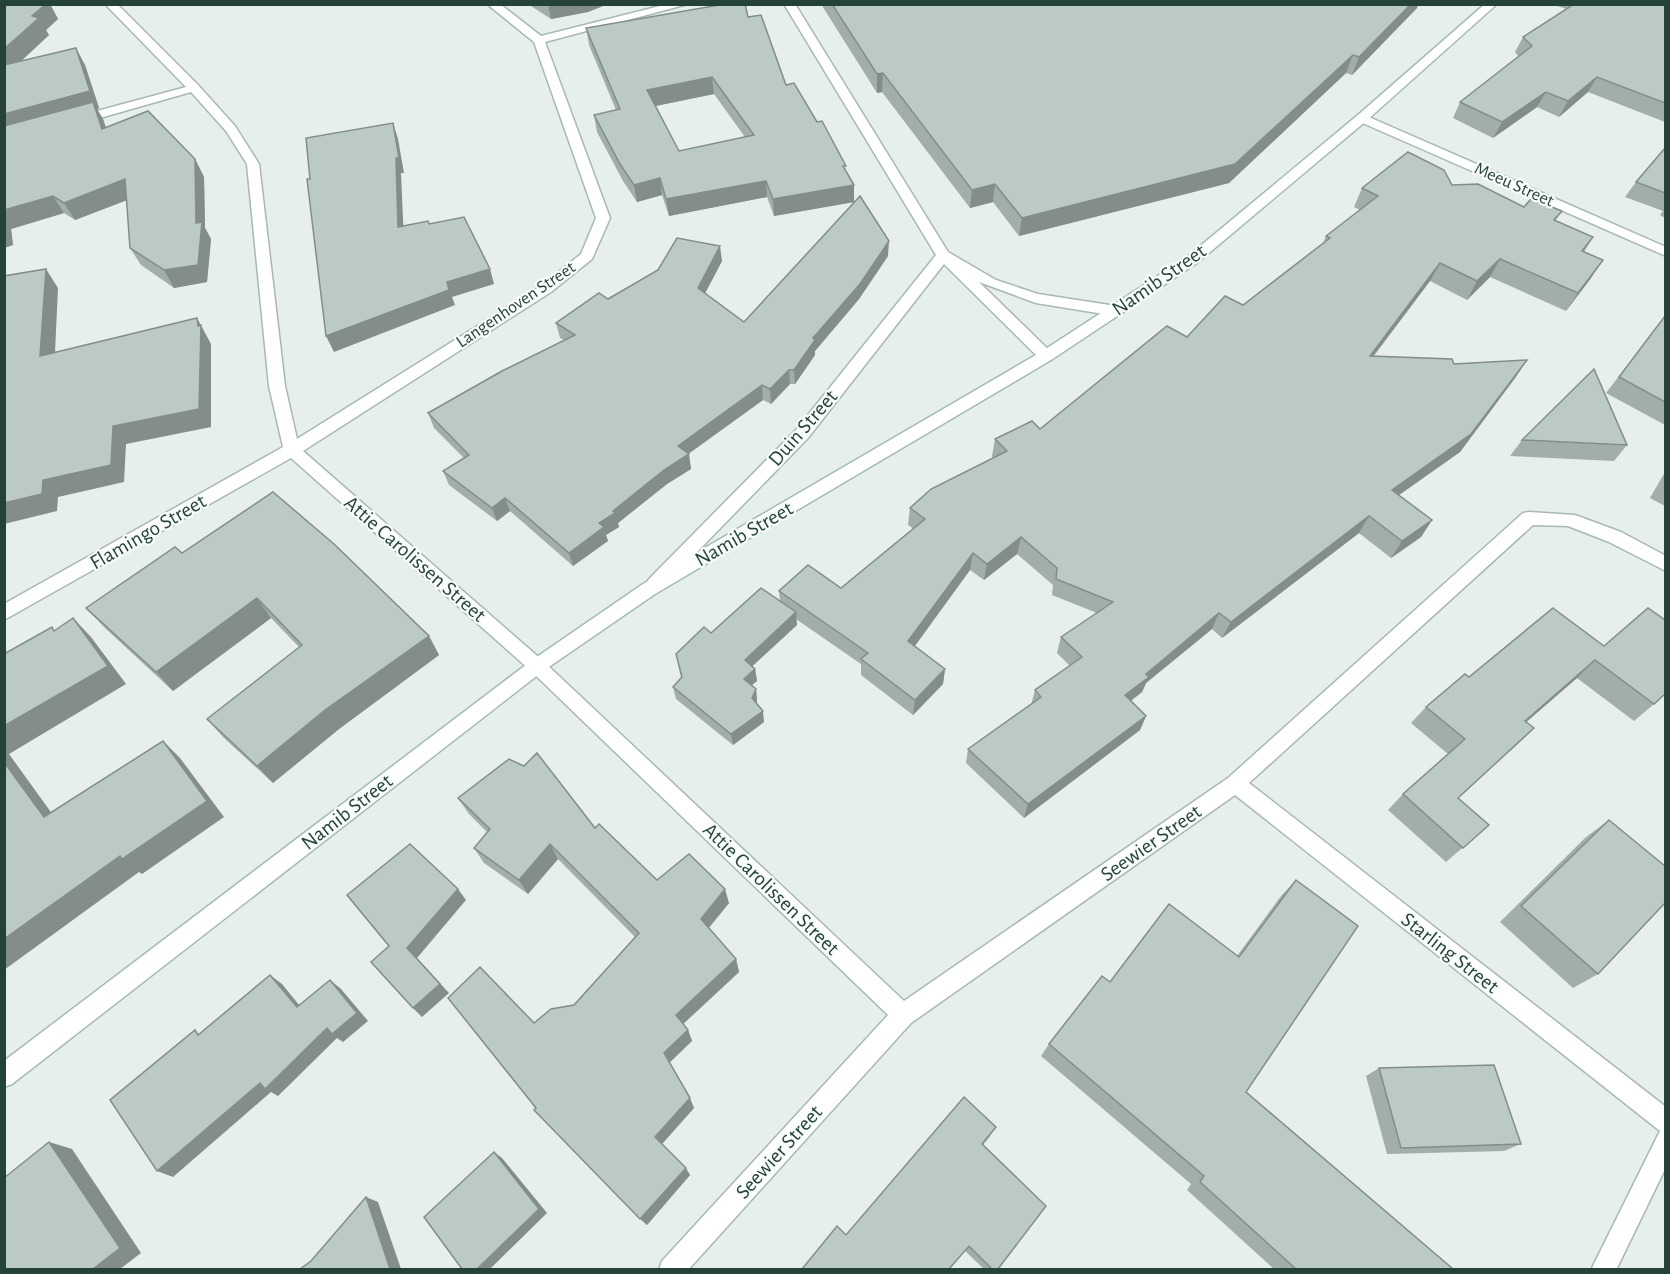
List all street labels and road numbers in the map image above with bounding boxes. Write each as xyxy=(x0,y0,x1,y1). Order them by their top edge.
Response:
street label: Meeu Street xyxy=(1472,159,1557,211)
street label: Namib Street xyxy=(1108,240,1210,320)
street label: Langenhoven Street xyxy=(453,258,579,351)
street label: Duin Street xyxy=(765,386,842,470)
street label: Flamingo Street xyxy=(86,490,210,574)
street label: Attie Carolissen Street xyxy=(340,492,490,626)
street label: Namib Street xyxy=(692,498,797,570)
street label: Namib Street xyxy=(298,770,397,854)
street label: Seewier Street xyxy=(1097,801,1205,885)
street label: Attie Carolissen Street xyxy=(699,819,843,959)
street label: Starling Street xyxy=(1397,909,1503,998)
street label: Seewier Street xyxy=(732,1101,826,1203)

